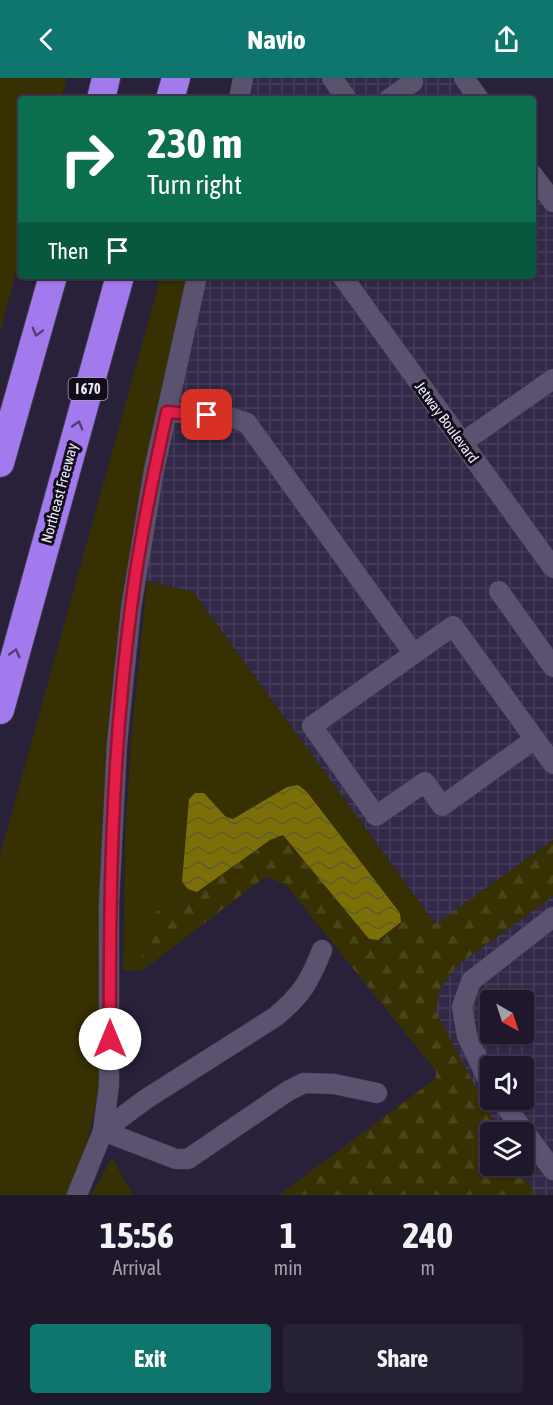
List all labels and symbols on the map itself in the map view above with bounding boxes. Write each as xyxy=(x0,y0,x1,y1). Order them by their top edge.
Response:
one-way arrow xyxy=(32,326,44,337)
road number: I 670 xyxy=(68,378,107,400)
street label: Jetway Boulevard xyxy=(412,378,482,466)
pin xyxy=(181,389,232,440)
one-way arrow xyxy=(71,420,83,431)
street label: Northeast Freeway xyxy=(37,441,81,545)
one-way arrow xyxy=(8,649,20,659)
north arrow xyxy=(480,990,534,1044)
position arrow xyxy=(78,1007,142,1071)

